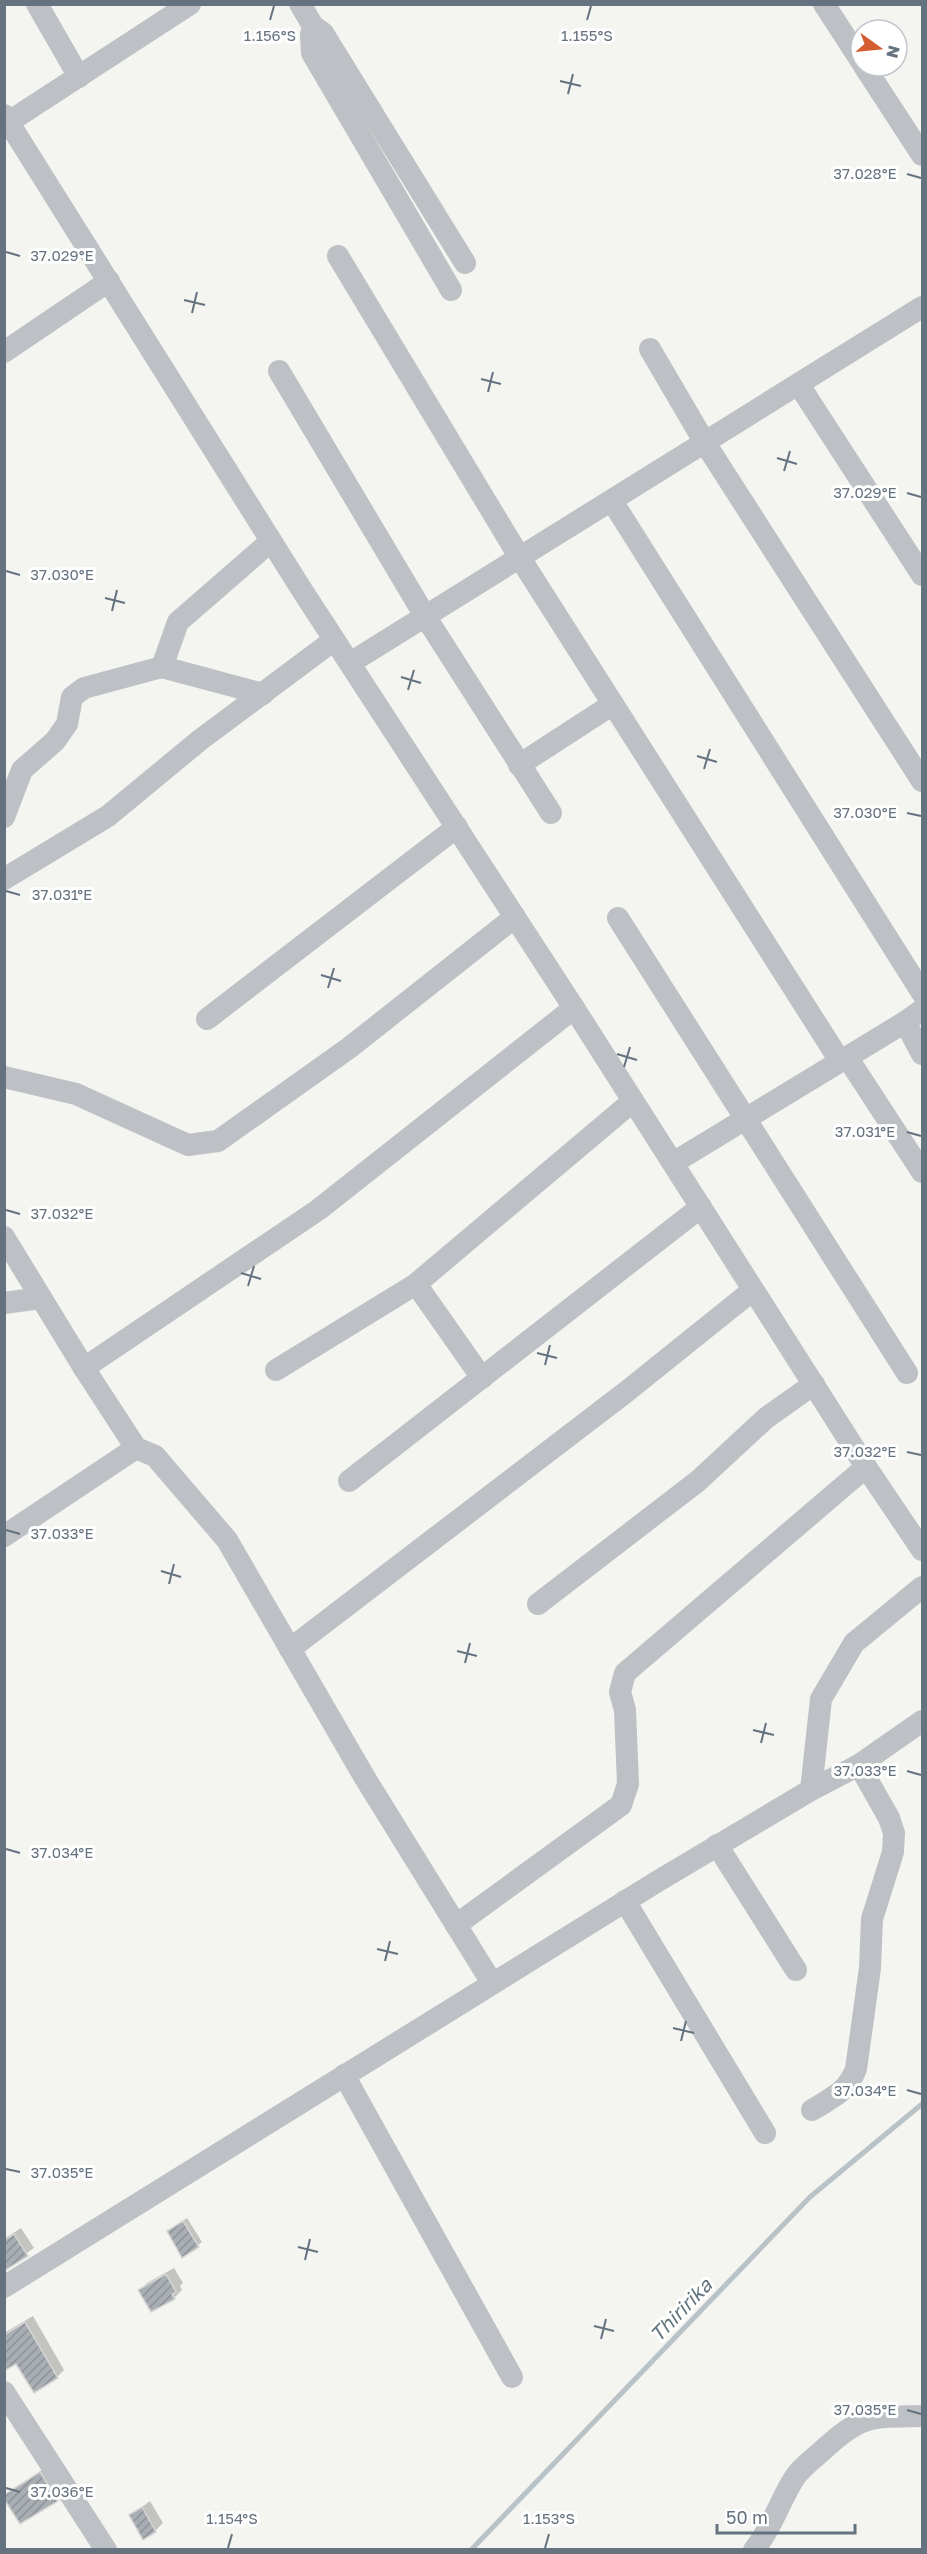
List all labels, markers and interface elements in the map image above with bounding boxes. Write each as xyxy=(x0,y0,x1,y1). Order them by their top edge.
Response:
north arrow xyxy=(849,18,909,78)
text: 1.156°S xyxy=(244,26,296,44)
text: 1.155°S xyxy=(561,26,613,44)
text: N xyxy=(882,43,905,60)
text: 37.028°E xyxy=(833,164,897,182)
text: 37.029°E xyxy=(30,246,94,264)
text: 37.029°E xyxy=(833,483,897,501)
text: 37.030°E xyxy=(30,565,94,583)
text: 37.030°E xyxy=(833,803,897,821)
text: 37.031°E xyxy=(32,885,92,903)
text: 37.031°E xyxy=(835,1122,895,1140)
text: 37.032°E xyxy=(30,1204,94,1222)
text: 37.032°E xyxy=(833,1442,897,1460)
text: 37.033°E xyxy=(30,1524,94,1542)
text: 37.033°E xyxy=(833,1761,897,1779)
text: 37.034°E xyxy=(31,1843,93,1861)
text: 37.034°E xyxy=(834,2081,896,2099)
text: 37.035°E xyxy=(30,2163,94,2181)
water label: Thiririka xyxy=(644,2272,717,2346)
text: 37.035°E xyxy=(833,2400,897,2418)
text: 37.036°E xyxy=(30,2482,94,2500)
scale bar xyxy=(717,2497,855,2535)
text: 50 m xyxy=(726,2506,768,2528)
text: 1.154°S xyxy=(206,2509,258,2527)
text: 1.153°S xyxy=(523,2509,575,2527)

